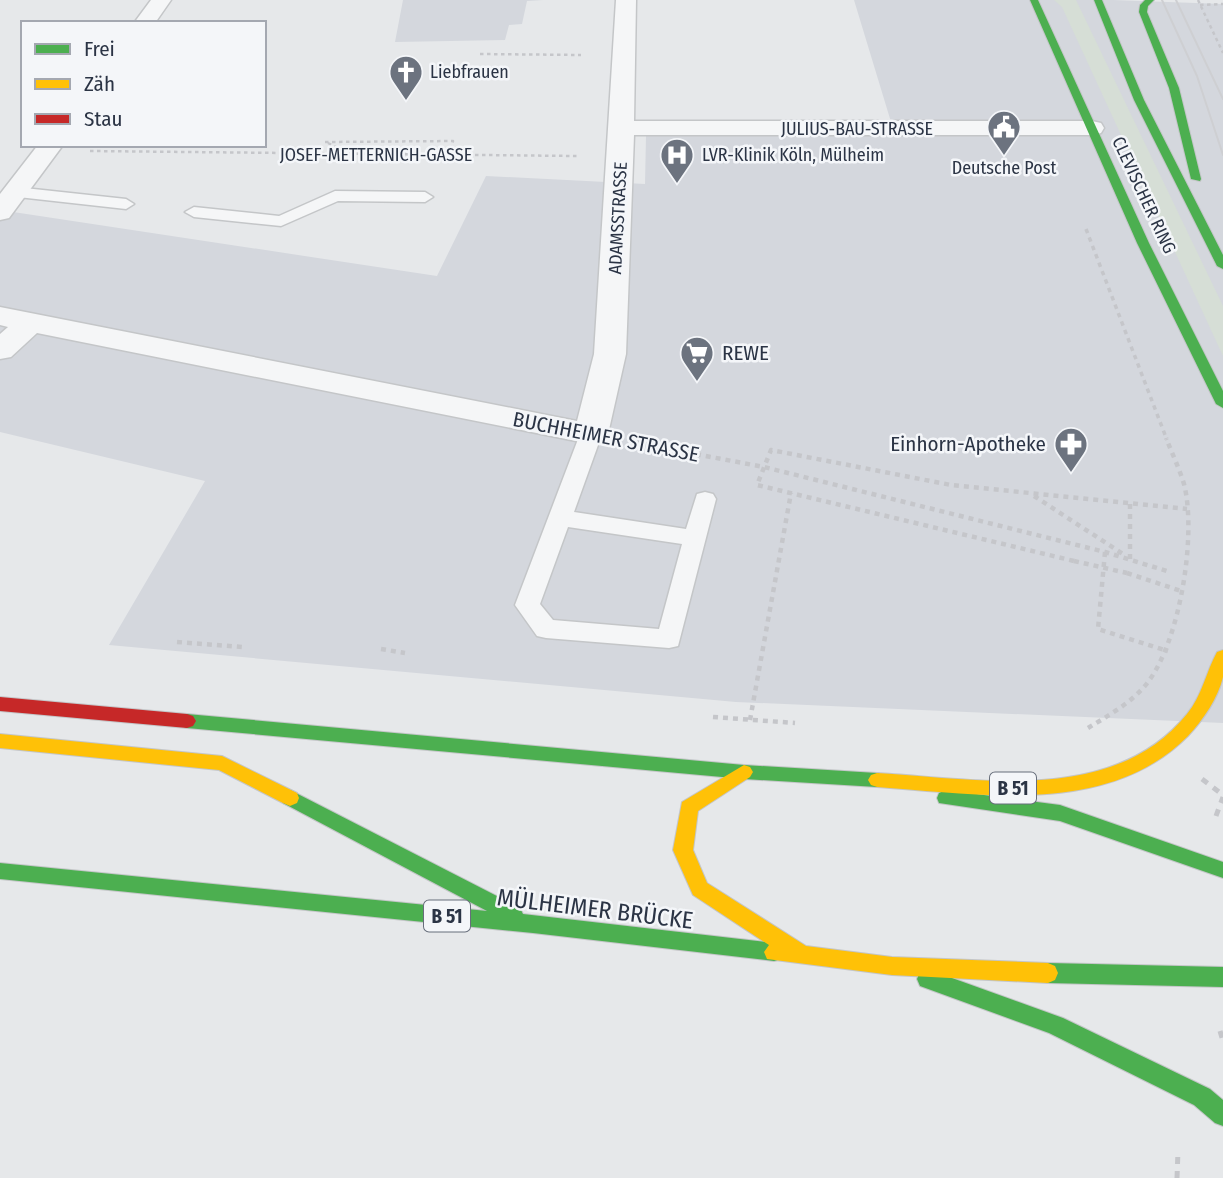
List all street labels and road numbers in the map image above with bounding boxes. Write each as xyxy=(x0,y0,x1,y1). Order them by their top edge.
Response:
street label: JULIUS-BAU-STRASSE xyxy=(781,118,933,140)
street label: CLEVISCHER RING xyxy=(1107,133,1181,257)
street label: JOSEF-METTERNICH-GASSE xyxy=(280,144,472,166)
street label: ADAMSSTRASSE xyxy=(604,161,632,275)
street label: BUCHHEIMER STRASSE xyxy=(511,406,701,468)
road number: B 51 xyxy=(990,772,1036,804)
street label: MÜLHEIMER BRÜCKE xyxy=(495,883,695,935)
road number: B 51 xyxy=(424,900,470,932)

